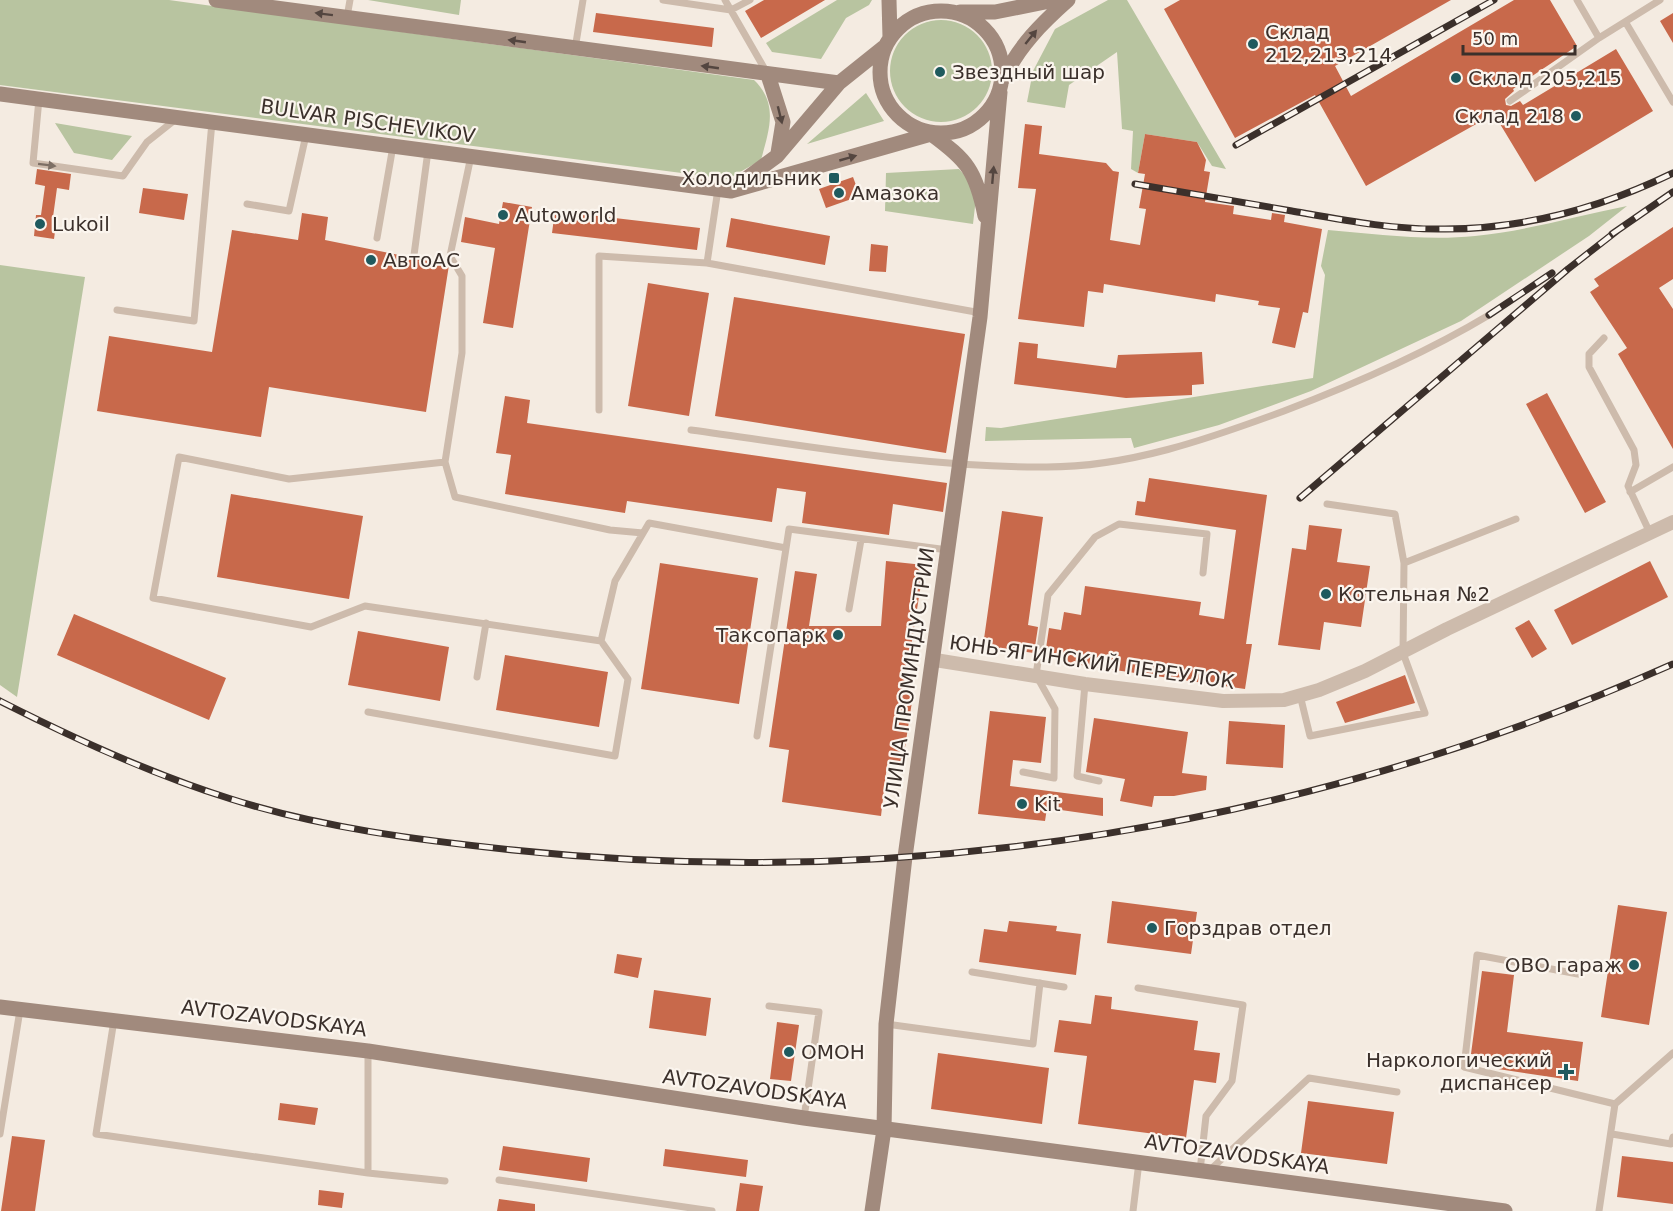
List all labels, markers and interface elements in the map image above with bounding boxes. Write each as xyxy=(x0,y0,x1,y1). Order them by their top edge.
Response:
one-way arrow xyxy=(314,10,333,19)
scale bar xyxy=(1463,18,1576,56)
place label: Склад 212,213,214 xyxy=(1265,20,1392,67)
text: 50 m xyxy=(1472,28,1518,49)
one-way arrow xyxy=(1024,29,1037,45)
one-way arrow xyxy=(508,36,527,45)
marker: Склад 212,213,214 xyxy=(1246,37,1260,51)
place label: Звездный шар xyxy=(952,60,1105,84)
one-way arrow xyxy=(701,63,720,72)
marker: Звездный шар xyxy=(933,65,947,79)
place label: Склад 205,215 xyxy=(1468,66,1622,90)
marker: Склад 205,215 xyxy=(1449,71,1463,85)
street label: BULVAR PISCHEVIKOV xyxy=(259,94,477,148)
place label: Склад 218 xyxy=(1455,104,1564,128)
one-way arrow xyxy=(776,106,786,124)
marker: Склад 218 xyxy=(1569,109,1583,123)
one-way arrow xyxy=(838,152,857,162)
one-way arrow xyxy=(38,160,57,170)
one-way arrow xyxy=(988,165,998,184)
place label: Холодильник xyxy=(681,166,822,190)
marker: Холодильник xyxy=(827,171,841,185)
place label: Амазока xyxy=(851,181,939,205)
marker: Амазока xyxy=(832,186,846,200)
place label: Autoworld xyxy=(515,203,617,227)
marker: Autoworld xyxy=(496,208,510,222)
place label: Lukoil xyxy=(52,212,110,236)
marker: Lukoil xyxy=(33,217,47,231)
place label: АвтоАС xyxy=(383,248,460,272)
marker: АвтоАС xyxy=(364,253,378,267)
street label: УЛИЦА ПРОМИНДУСТРИИ xyxy=(879,546,939,810)
place label: Котельная №2 xyxy=(1338,582,1490,606)
marker: Котельная №2 xyxy=(1319,587,1333,601)
place label: Таксопарк xyxy=(715,623,826,647)
marker: Таксопарк xyxy=(831,628,845,642)
street label: ЮНЬ-ЯГИНСКИЙ ПЕРЕУЛОК xyxy=(948,630,1236,694)
place label: Kit xyxy=(1034,792,1061,816)
marker: Kit xyxy=(1015,797,1029,811)
place label: Горздрав отдел xyxy=(1164,916,1332,940)
marker: Горздрав отдел xyxy=(1145,921,1159,935)
place label: ОВО гараж xyxy=(1505,953,1622,977)
marker: ОВО гараж xyxy=(1627,958,1641,972)
street label: AVTOZAVODSKAYA xyxy=(180,995,368,1041)
place label: ОМОН xyxy=(801,1040,865,1064)
marker: ОМОН xyxy=(782,1045,796,1059)
place label: Наркологический диспансер xyxy=(1366,1048,1552,1095)
marker: Наркологический диспансер xyxy=(1557,1063,1575,1081)
street label: AVTOZAVODSKAYA xyxy=(661,1064,849,1114)
street label: AVTOZAVODSKAYA xyxy=(1143,1129,1331,1179)

